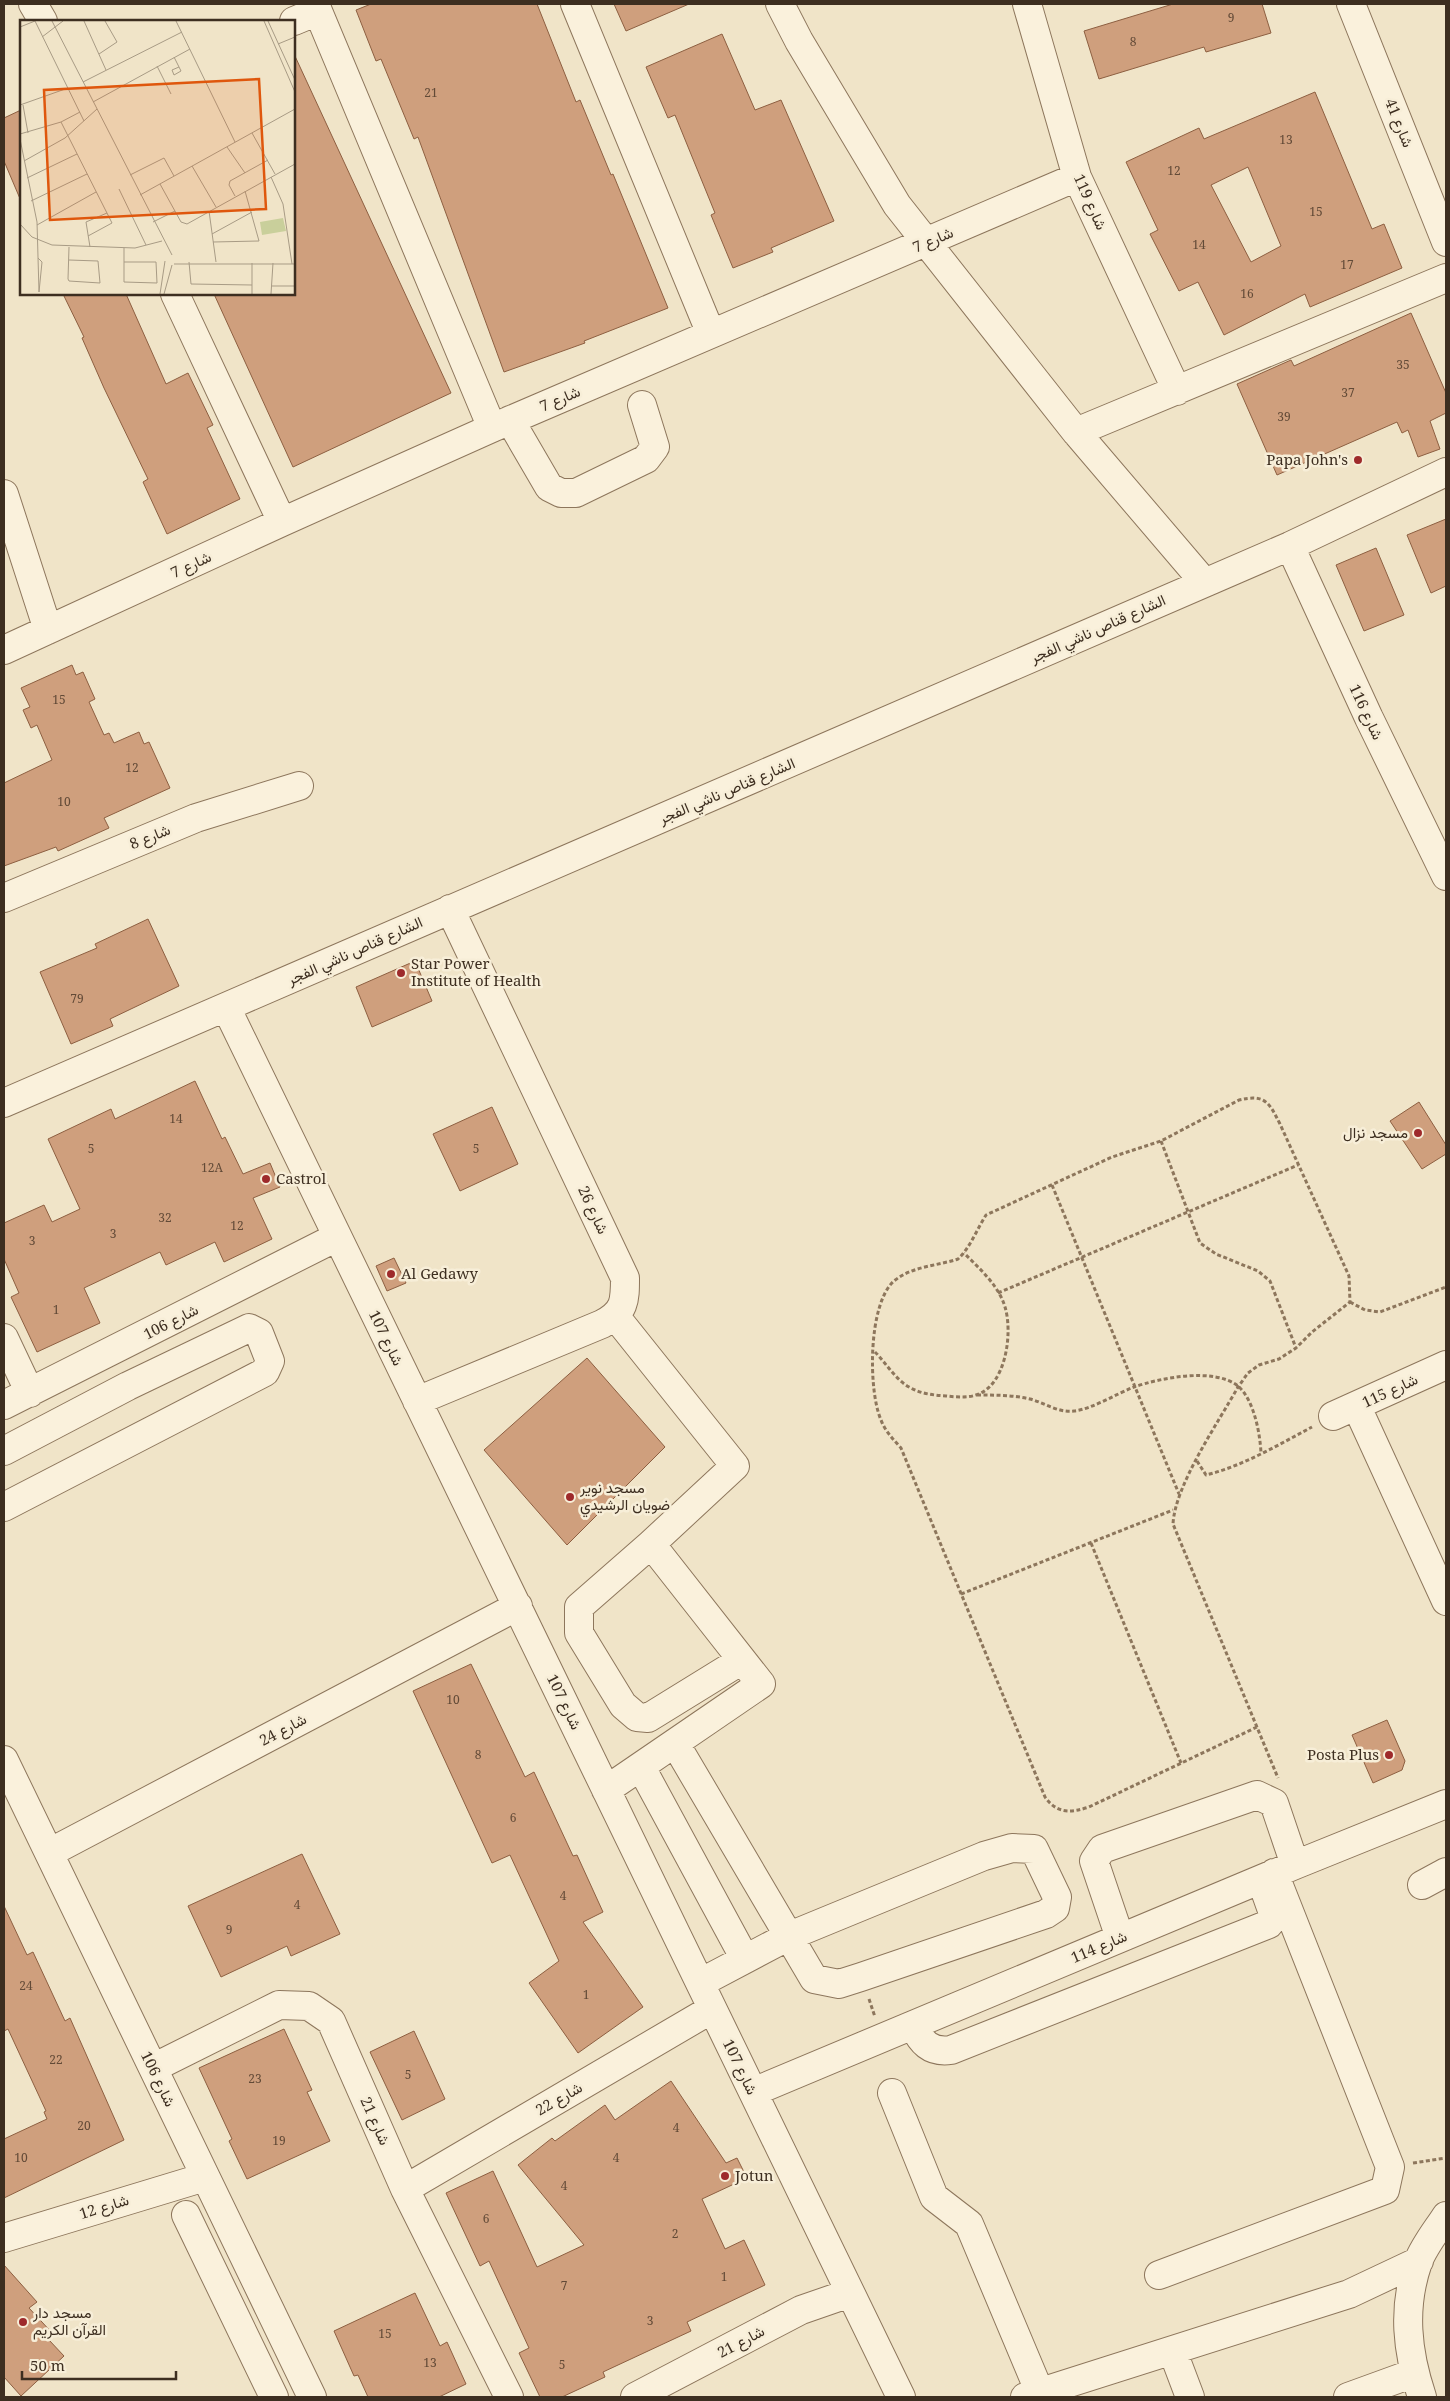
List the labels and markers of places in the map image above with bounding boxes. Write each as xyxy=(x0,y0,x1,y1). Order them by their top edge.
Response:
place label: Papa John's xyxy=(1266,449,1348,469)
marker: Papa John's xyxy=(1352,454,1364,466)
place label: Star Power Institute of Health xyxy=(411,953,541,990)
marker: Star Power Institute of Health xyxy=(395,967,407,979)
place label: مسجد نزال xyxy=(1343,1122,1408,1142)
marker: مسجد نزال xyxy=(1412,1127,1424,1139)
place label: Castrol xyxy=(276,1168,326,1188)
marker: Castrol xyxy=(260,1173,272,1185)
place label: Al Gedawy xyxy=(401,1263,478,1283)
marker: Al Gedawy xyxy=(385,1268,397,1280)
place label: مسجد نوير ضويان الرشيدي xyxy=(579,1477,670,1518)
marker: مسجد نوير ضويان الرشيدي xyxy=(564,1491,576,1503)
place label: Posta Plus xyxy=(1307,1744,1379,1764)
marker: Posta Plus xyxy=(1383,1749,1395,1761)
place label: Jotun xyxy=(734,2165,774,2185)
marker: Jotun xyxy=(719,2170,731,2182)
place label: مسجد دار القرآن الكريم xyxy=(32,2302,106,2340)
marker: مسجد دار القرآن الكريم xyxy=(17,2316,29,2328)

